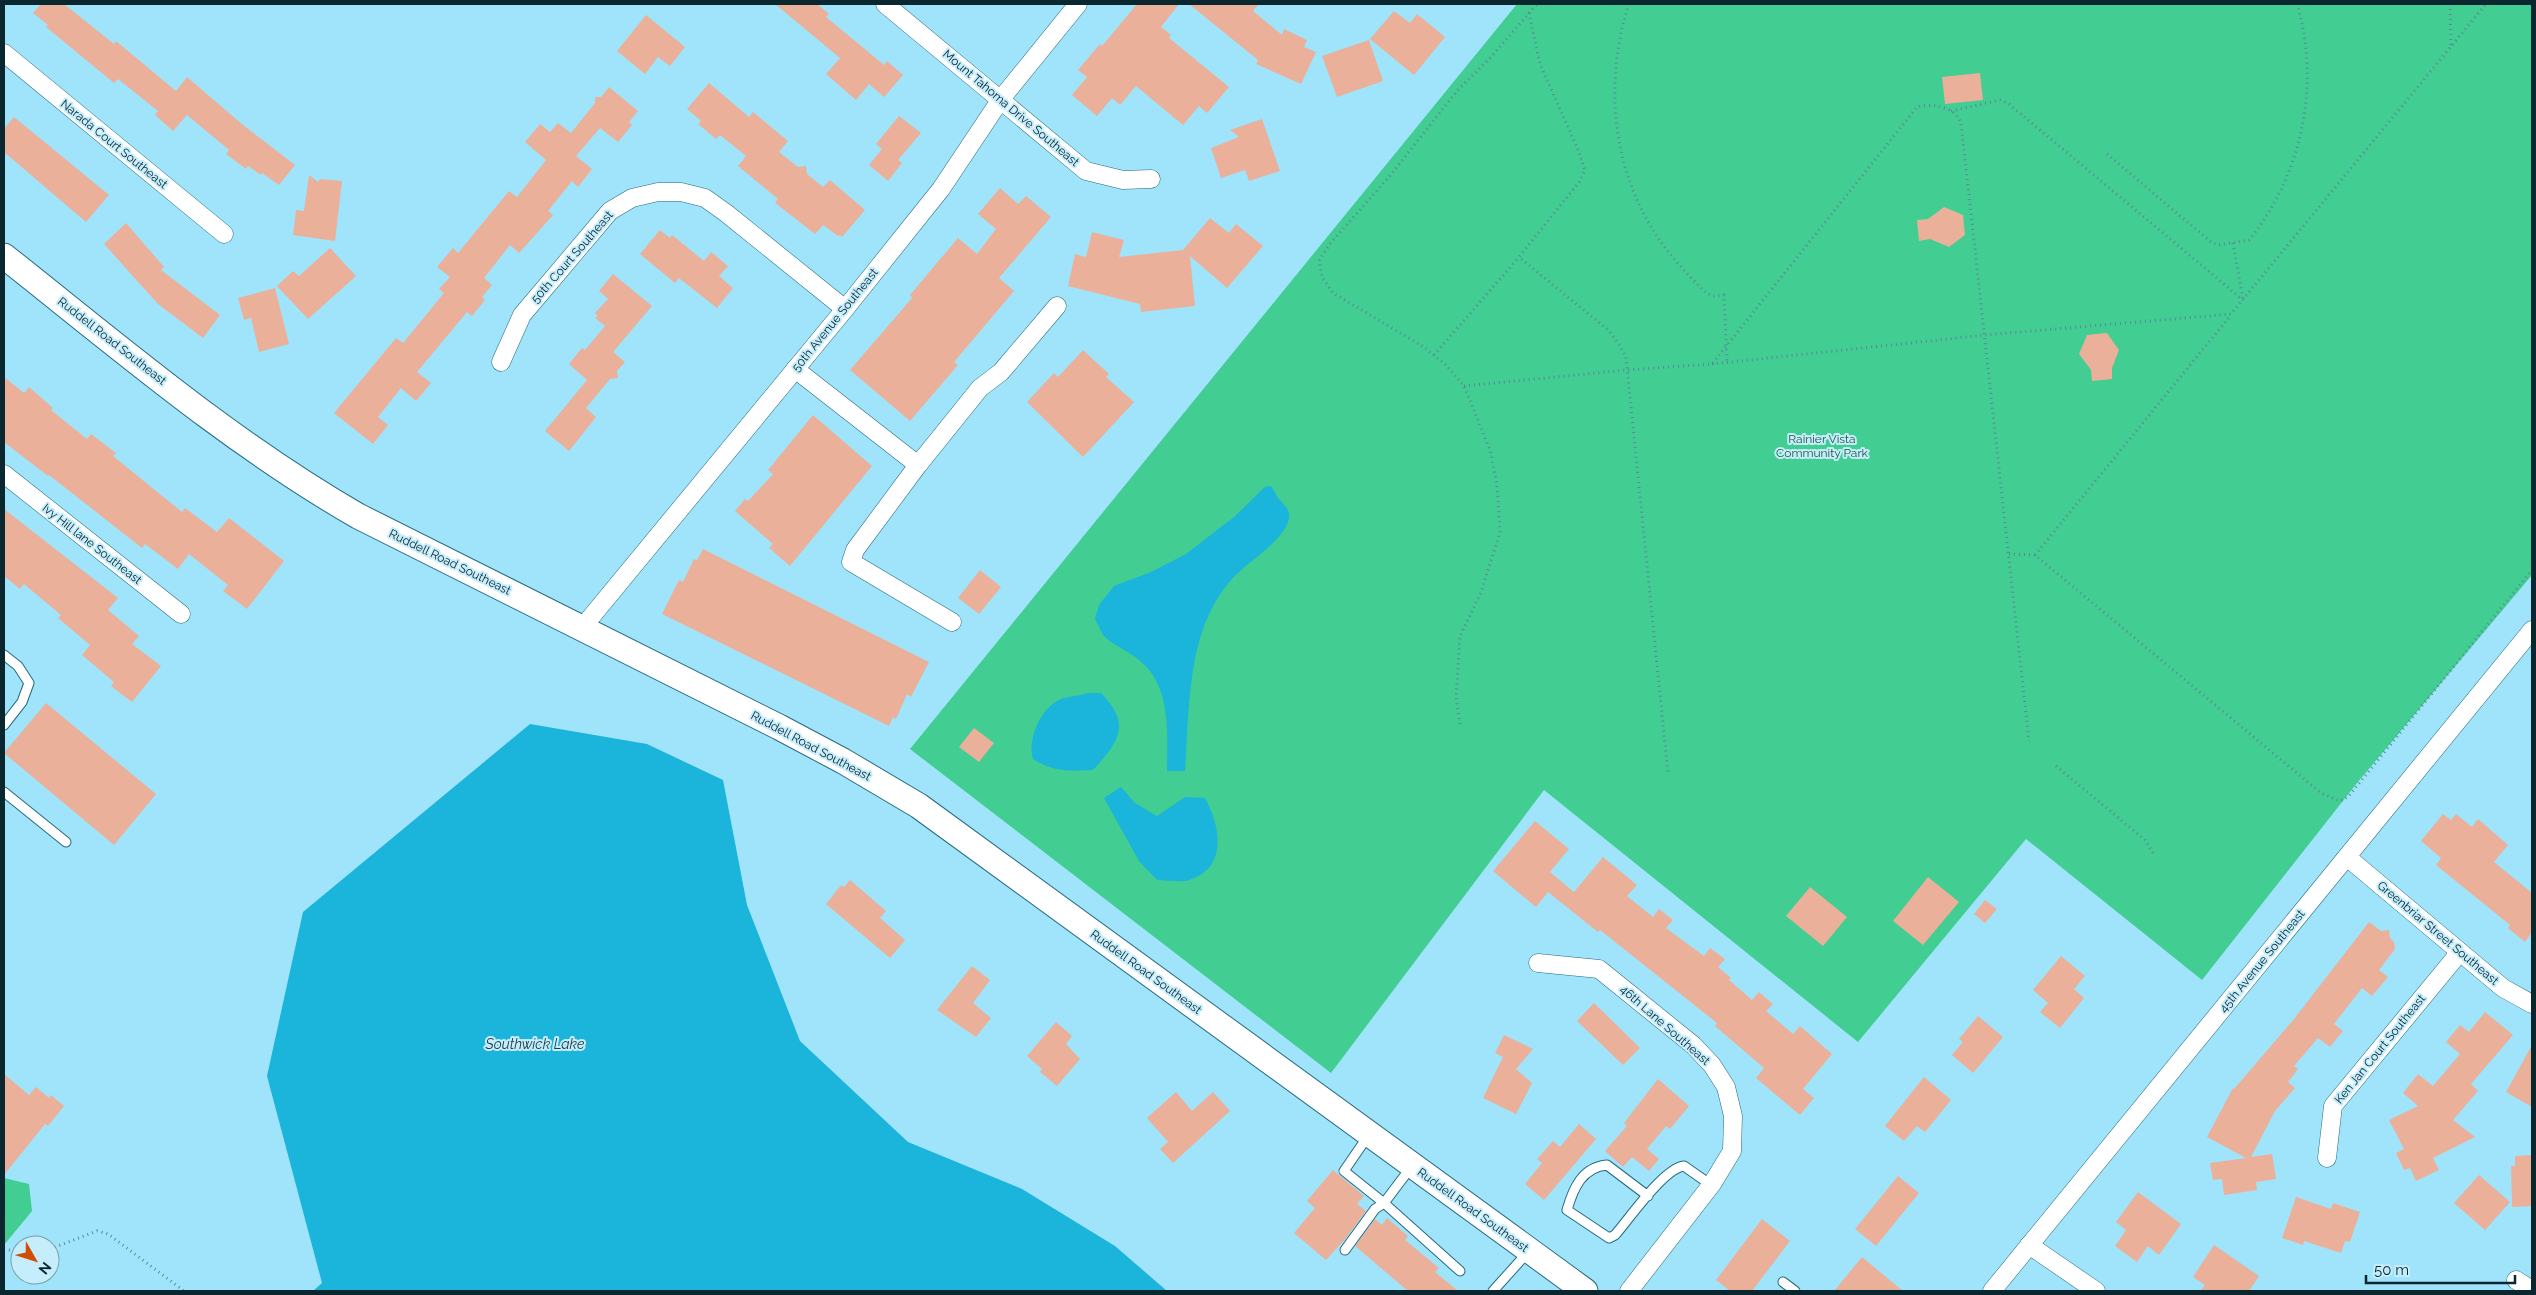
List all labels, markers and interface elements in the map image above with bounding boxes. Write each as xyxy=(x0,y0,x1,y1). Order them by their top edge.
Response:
street label: Mount Tahoma Drive Southeast xyxy=(940,47,1082,169)
street label: Narada Court Southeast xyxy=(58,97,170,191)
street label: 50th Court Southeast xyxy=(528,208,616,306)
street label: 50th Avenue Southeast xyxy=(789,266,881,374)
street label: Ruddell Road Southeast xyxy=(55,294,169,388)
park label: Rainier Vista Community Park xyxy=(1776,432,1869,460)
street label: Ivy Hill lane Southeast xyxy=(40,501,144,587)
street label: Ruddell Road Southeast xyxy=(387,526,513,598)
street label: Ruddell Road Southeast xyxy=(749,708,873,784)
street label: Greenbriar Street Southeast xyxy=(2375,878,2501,988)
street label: 45th Avenue Southeast xyxy=(2216,907,2308,1015)
street label: Ruddell Road Southeast xyxy=(1088,927,1204,1017)
street label: 46th Lane Southeast xyxy=(1617,982,1713,1068)
street label: Ken Jan Court Southeast xyxy=(2332,992,2428,1106)
water label: Southwick Lake xyxy=(485,1036,585,1052)
street label: Ruddell Road Southeast xyxy=(1415,1165,1531,1255)
north arrow xyxy=(10,1235,60,1285)
scale bar xyxy=(2366,1252,2515,1284)
text: N xyxy=(36,1259,55,1277)
text: 50 m xyxy=(2374,1261,2409,1279)

